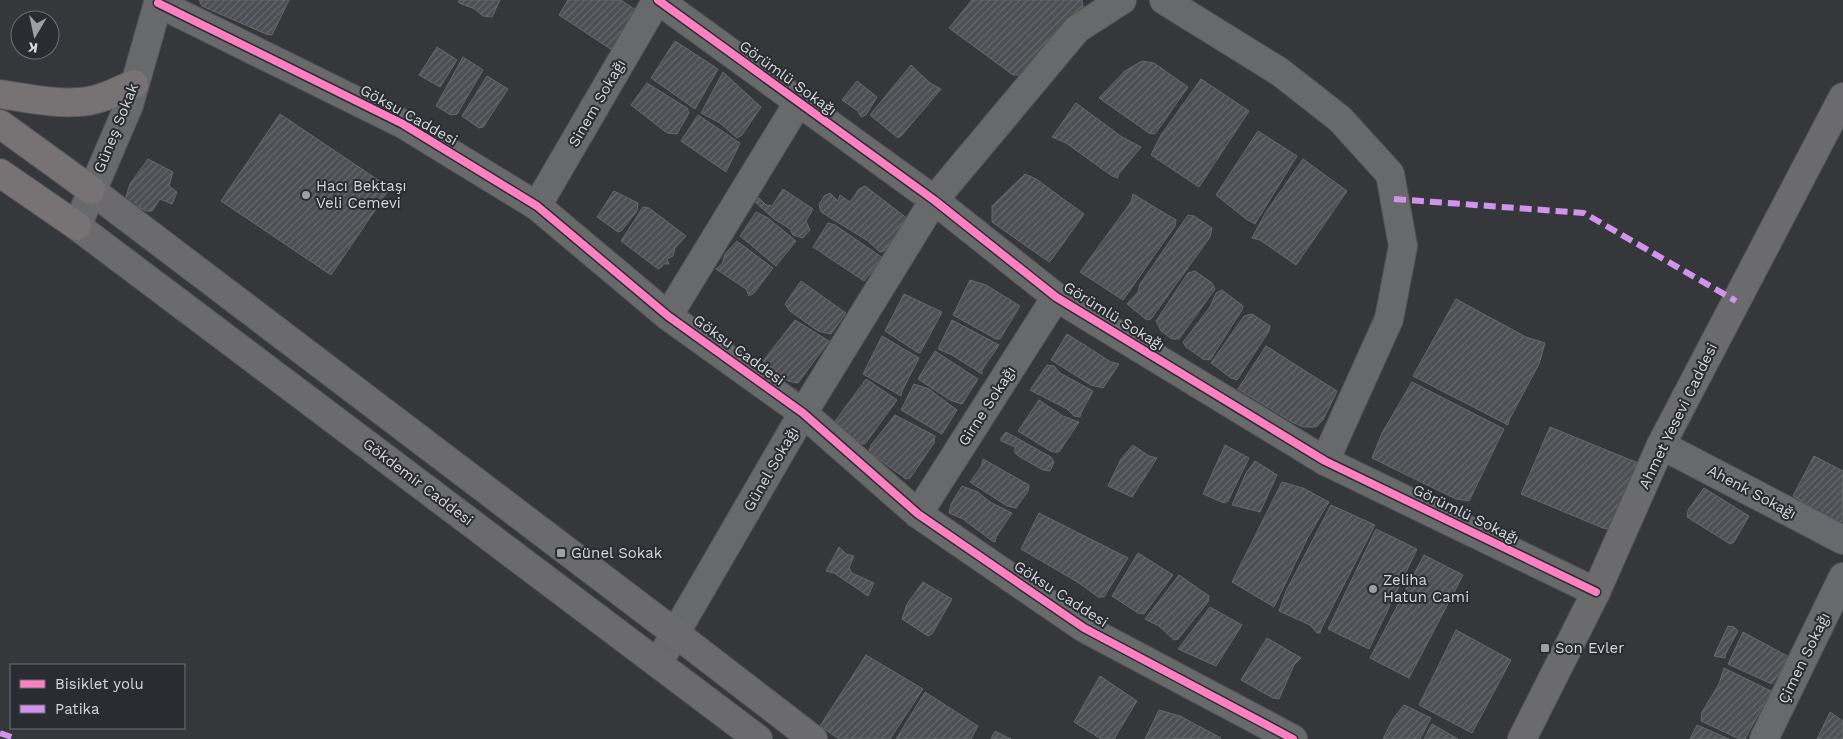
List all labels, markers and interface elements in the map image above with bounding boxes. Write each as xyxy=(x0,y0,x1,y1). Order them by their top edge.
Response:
north arrow xyxy=(10,10,60,60)
street label: Görümlü Sokağı xyxy=(736,37,840,119)
text: K xyxy=(27,39,39,57)
street label: Sinem Sokağı xyxy=(565,56,629,150)
street label: Güneş Sokak xyxy=(90,80,142,175)
street label: Göksu Caddesi xyxy=(357,81,461,149)
place label: Hacı Bektaşı Veli Cemevi xyxy=(316,177,407,212)
marker: Hacı Bektaşı Veli Cemevi xyxy=(300,189,312,201)
street label: Görümlü Sokağı xyxy=(1060,278,1168,354)
street label: Göksu Caddesi xyxy=(690,311,788,389)
street label: Ahmet Yesevi Caddesi xyxy=(1635,340,1721,492)
street label: Girne Sokağı xyxy=(955,363,1019,449)
street label: Günel Sokağı xyxy=(740,424,802,514)
street label: Gökdemir Caddesi xyxy=(359,435,477,529)
street label: Ahenk Sokağı xyxy=(1705,461,1799,523)
street label: Görümlü Sokağı xyxy=(1410,481,1522,547)
place label: Günel Sokak xyxy=(571,544,663,562)
marker: Günel Sokak xyxy=(555,547,567,559)
street label: Göksu Caddesi xyxy=(1011,557,1111,631)
place label: Zeliha Hatun Cami xyxy=(1383,571,1469,606)
marker: Zeliha Hatun Cami xyxy=(1367,583,1379,595)
street label: Çimen Sokağı xyxy=(1774,610,1834,706)
place label: Son Evler xyxy=(1555,639,1624,657)
marker: Son Evler xyxy=(1539,642,1551,654)
legend xyxy=(10,664,185,729)
text: Bisiklet yolu xyxy=(55,675,144,693)
text: Patika xyxy=(55,700,100,718)

